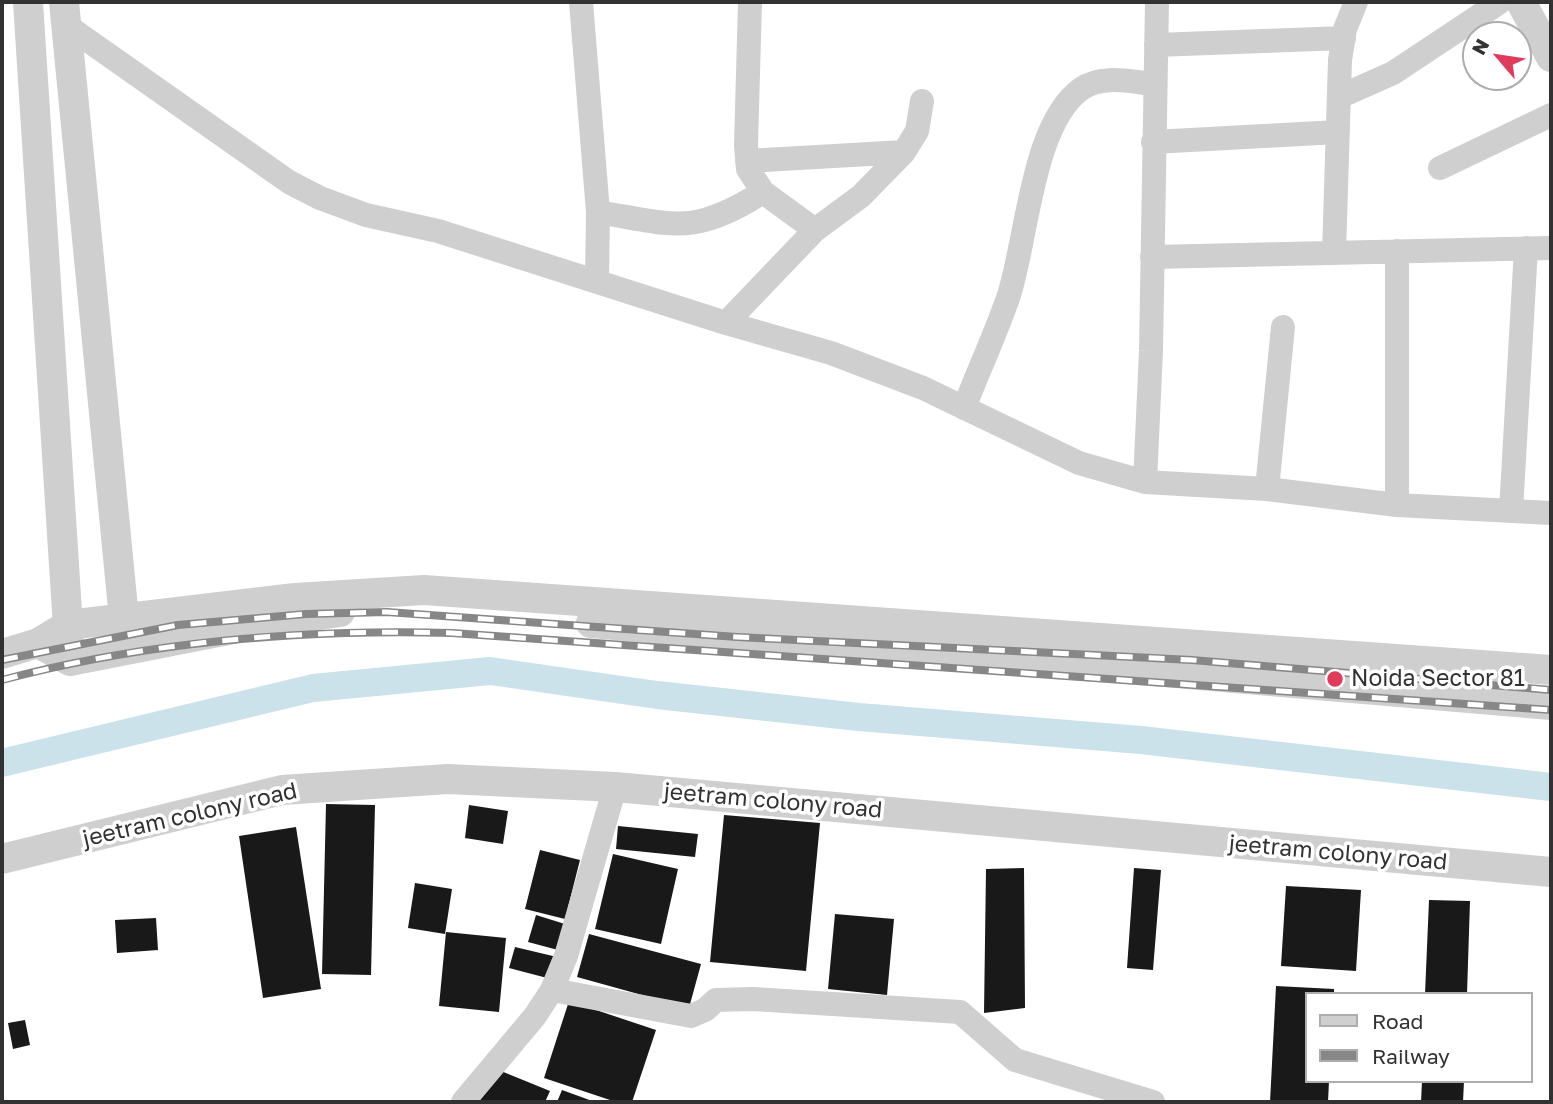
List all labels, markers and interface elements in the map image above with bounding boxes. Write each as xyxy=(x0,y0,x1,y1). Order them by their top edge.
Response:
north arrow xyxy=(1462,21,1532,91)
text: N xyxy=(1466,35,1494,58)
place label: Noida Sector 81 xyxy=(1351,665,1525,693)
marker: Noida Sector 81 xyxy=(1325,669,1345,689)
street label: jeetram colony road xyxy=(80,777,300,853)
street label: jeetram colony road xyxy=(663,778,883,824)
street label: jeetram colony road xyxy=(1228,830,1448,876)
legend xyxy=(1304,992,1532,1083)
text: Road xyxy=(1372,1008,1423,1034)
text: Railway xyxy=(1372,1043,1450,1069)

